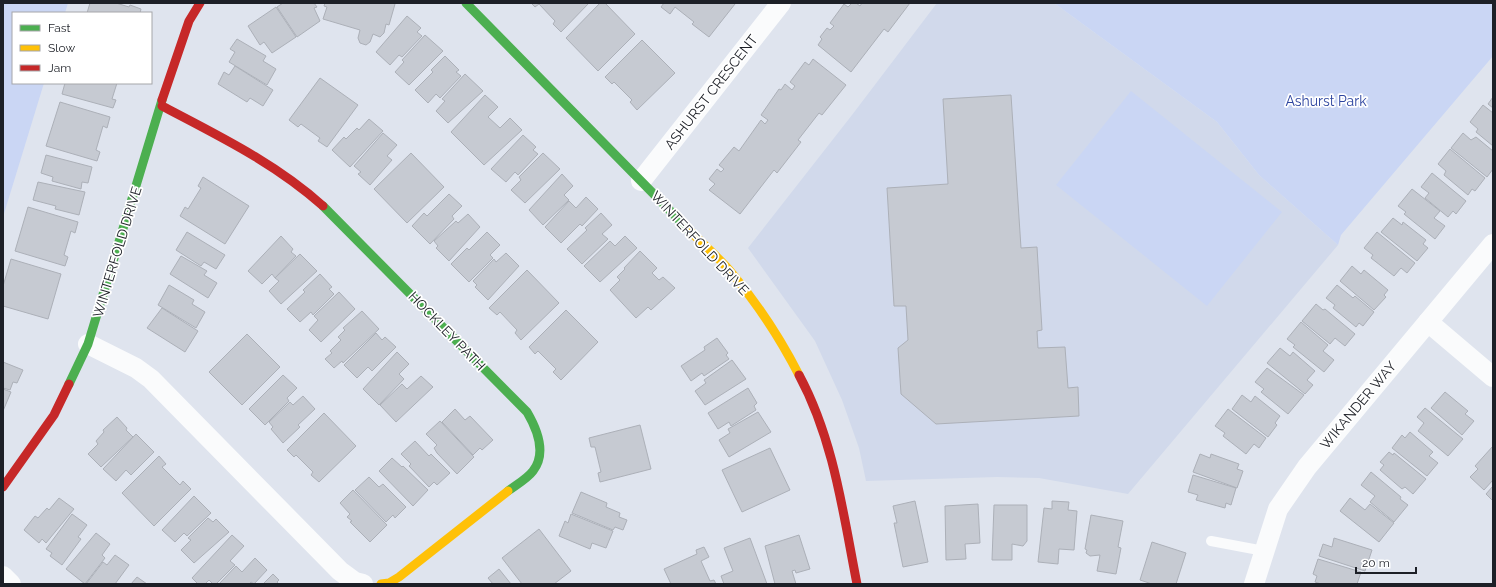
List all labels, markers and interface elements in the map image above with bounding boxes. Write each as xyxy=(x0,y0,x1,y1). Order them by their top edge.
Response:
legend xyxy=(12,12,152,84)
text: Fast xyxy=(48,21,71,35)
street label: ASHURST CRESCENT xyxy=(661,31,761,153)
text: Slow xyxy=(48,41,75,55)
text: Jam xyxy=(48,61,71,75)
park label: Ashurst Park xyxy=(1285,93,1367,109)
street label: WINTERFOLD DRIVE xyxy=(89,185,145,319)
street label: WINTERFOLD DRIVE xyxy=(648,188,752,298)
street label: HOCKLEY PATH xyxy=(405,288,489,374)
street label: WIKANDER WAY xyxy=(1317,358,1399,452)
scale bar xyxy=(1356,549,1416,575)
text: 20 m xyxy=(1362,556,1390,570)

